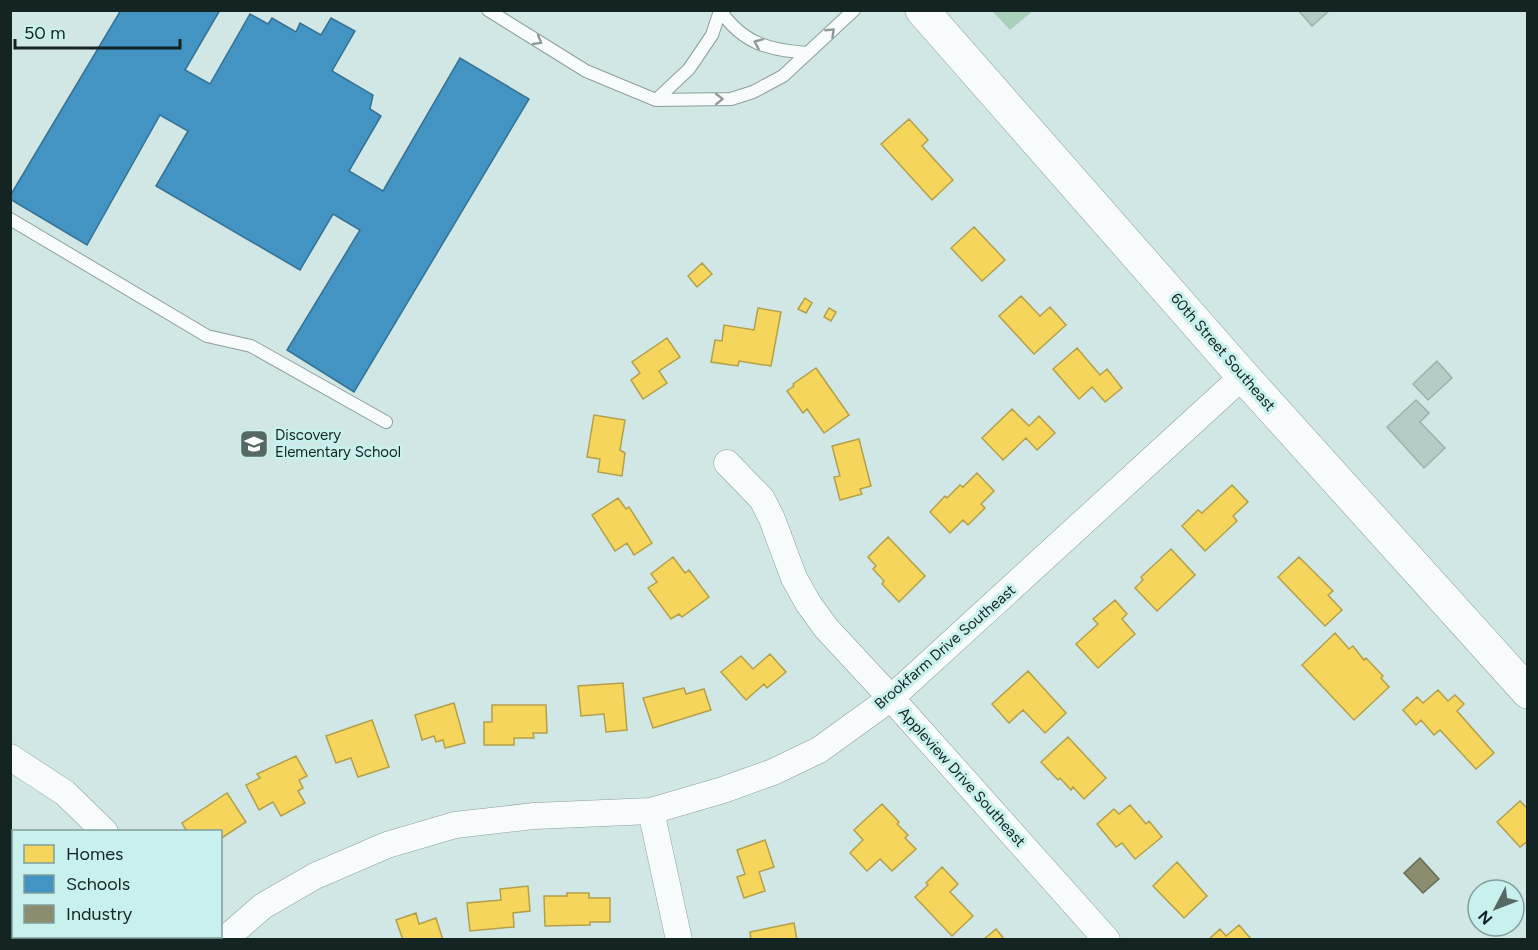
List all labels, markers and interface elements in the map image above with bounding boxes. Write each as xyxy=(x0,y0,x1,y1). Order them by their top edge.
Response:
scale bar xyxy=(15,12,180,50)
text: 50 m xyxy=(24,22,66,44)
one-way arrow xyxy=(824,28,835,39)
one-way arrow xyxy=(532,34,542,46)
one-way arrow xyxy=(754,38,765,50)
one-way arrow xyxy=(714,93,723,105)
street label: 60th Street Southeast xyxy=(1167,289,1279,415)
place label: Discovery Elementary School xyxy=(275,426,401,461)
school or university icon: Discovery Elementary School xyxy=(238,428,270,460)
street label: Brookfarm Drive Southeast xyxy=(871,581,1019,713)
street label: Appleview Drive Southeast xyxy=(895,704,1030,851)
legend xyxy=(12,830,222,938)
text: Homes xyxy=(66,843,124,865)
text: Schools xyxy=(66,873,130,895)
north arrow xyxy=(1466,878,1526,938)
text: Industry xyxy=(66,903,133,925)
text: N xyxy=(1474,907,1496,929)

